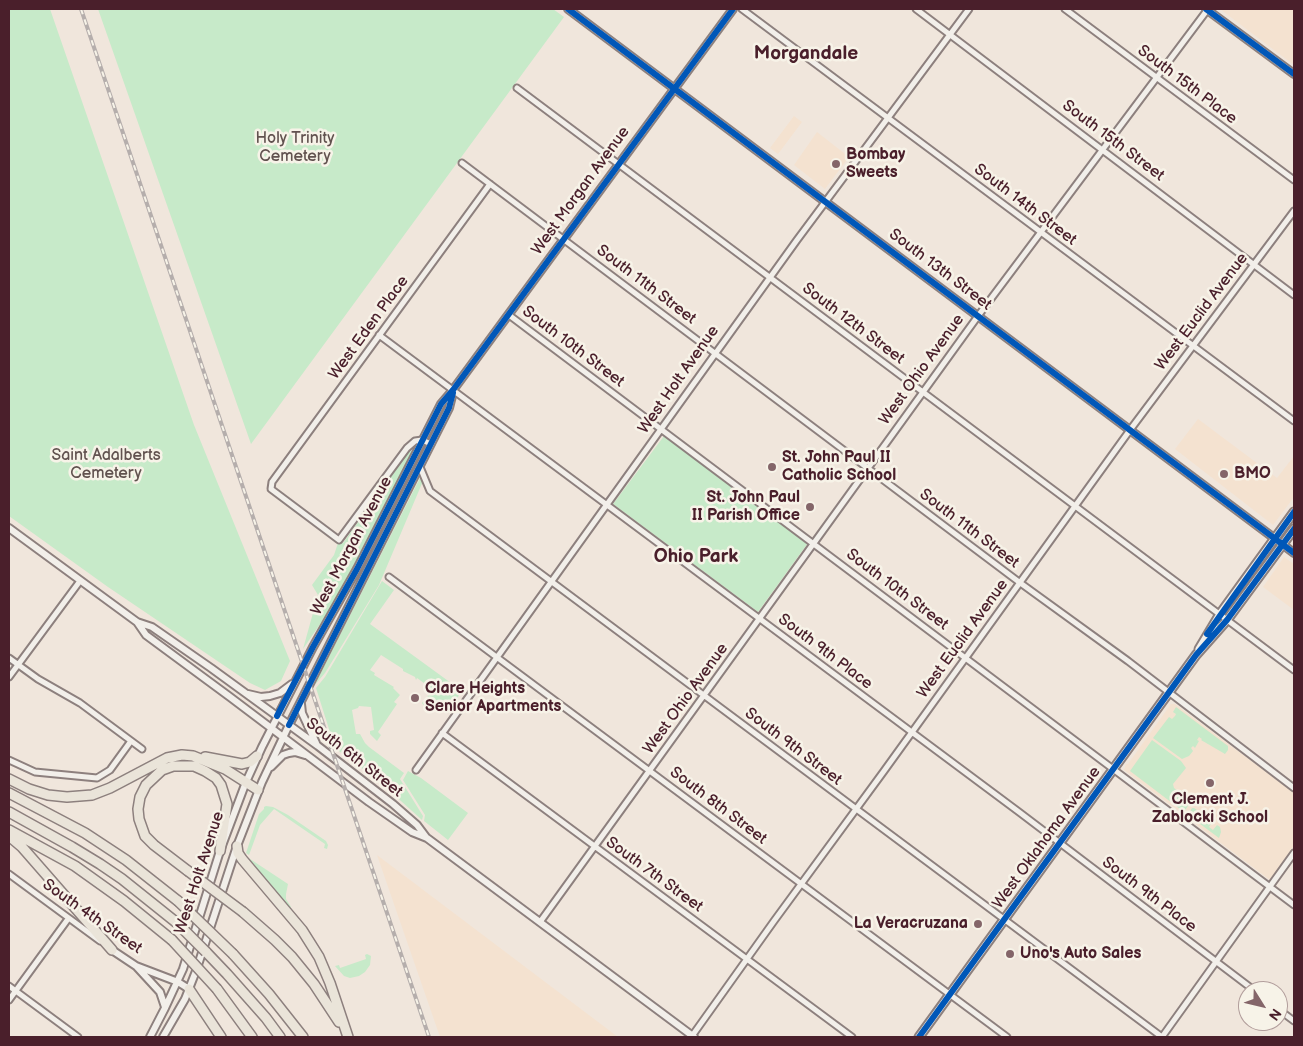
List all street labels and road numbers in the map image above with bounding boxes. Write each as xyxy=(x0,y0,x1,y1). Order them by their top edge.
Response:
street label: South 15th Place xyxy=(1133,41,1241,129)
street label: South 15th Street xyxy=(1058,96,1168,186)
street label: West Morgan Avenue xyxy=(528,123,634,259)
street label: South 14th Street xyxy=(970,160,1080,250)
street label: South 13th Street xyxy=(885,225,995,315)
street label: South 11th Street xyxy=(592,241,700,329)
street label: West Euclid Avenue xyxy=(1152,249,1252,375)
street label: West Eden Place xyxy=(325,272,413,384)
street label: South 12th Street xyxy=(798,279,908,369)
street label: South 10th Street xyxy=(518,302,628,392)
street label: West Ohio Avenue xyxy=(875,311,969,429)
street label: West Holt Avenue xyxy=(635,322,723,438)
street label: West Morgan Avenue xyxy=(307,473,397,619)
street label: South 11th Street xyxy=(915,485,1023,573)
street label: South 10th Street xyxy=(842,545,952,635)
street label: West Euclid Avenue xyxy=(913,576,1013,702)
street label: South 9th Place xyxy=(774,610,876,694)
street label: West Ohio Avenue xyxy=(639,640,733,758)
street label: South 9th Street xyxy=(741,704,845,790)
street label: South 6th Street xyxy=(302,714,406,802)
street label: South 8th Street xyxy=(666,763,770,849)
street label: West Oklahoma Avenue xyxy=(989,763,1105,913)
street label: West Holt Avenue xyxy=(171,809,229,937)
street label: South 7th Street xyxy=(602,833,706,917)
street label: South 9th Place xyxy=(1098,853,1200,937)
street label: South 4th Street xyxy=(38,875,146,959)

